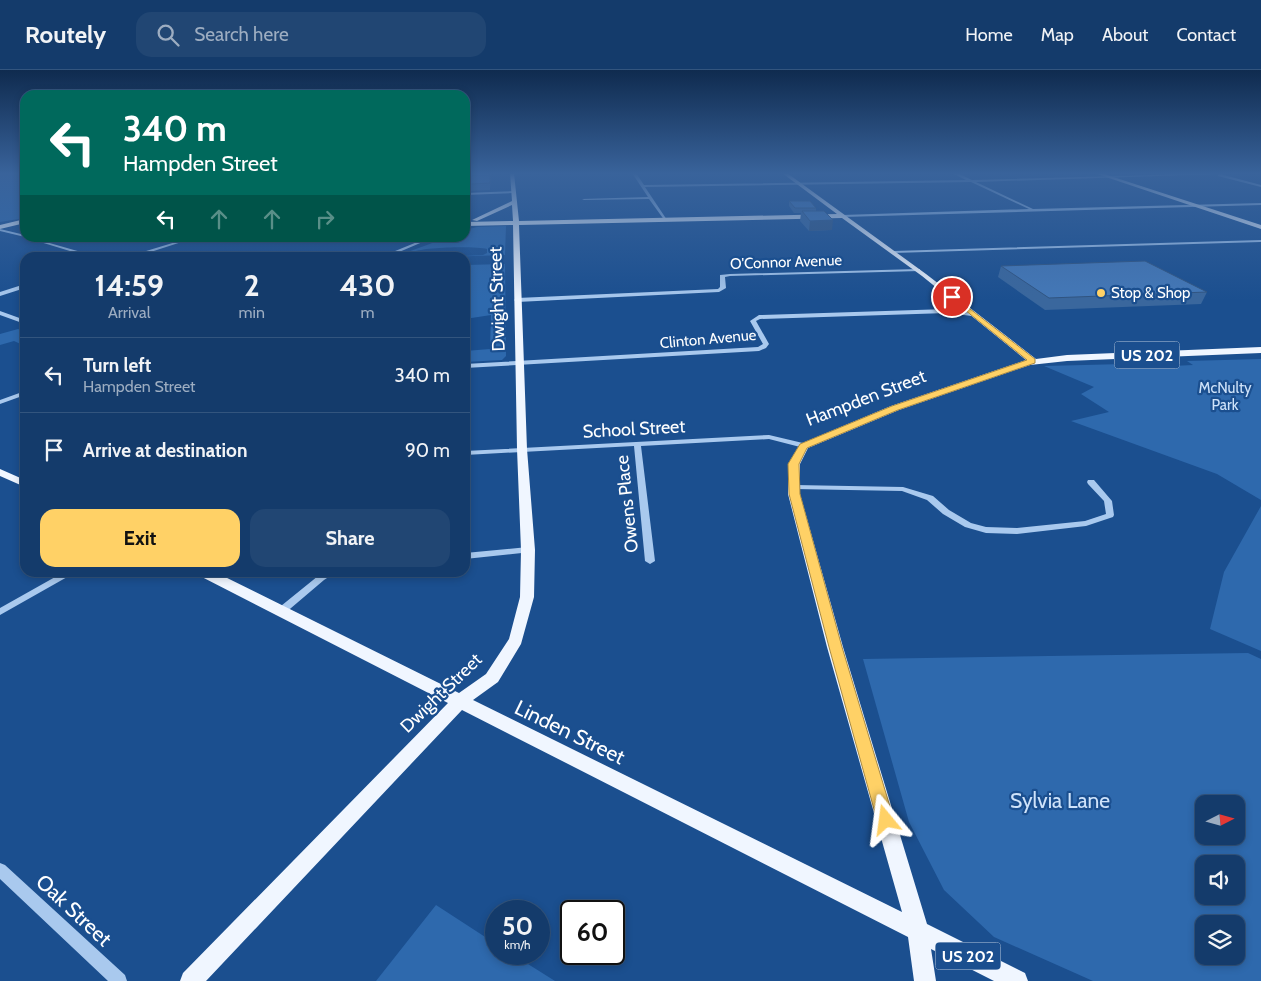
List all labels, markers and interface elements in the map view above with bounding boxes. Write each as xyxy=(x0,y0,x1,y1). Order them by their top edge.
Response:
search box xyxy=(136,12,486,57)
text: Routely xyxy=(25,20,106,49)
icon: search xyxy=(154,21,182,49)
text: Search here xyxy=(194,23,289,46)
text: Home xyxy=(965,24,1013,46)
text: Map xyxy=(1041,24,1074,46)
text: About xyxy=(1102,24,1148,46)
text: Contact xyxy=(1176,24,1236,46)
text: 340 m xyxy=(123,107,227,150)
icon: left xyxy=(40,110,105,175)
text: Hampden Street xyxy=(123,150,278,177)
icon: left xyxy=(152,205,180,233)
icon: ahead xyxy=(205,205,233,233)
icon: ahead xyxy=(258,205,286,233)
icon: right xyxy=(311,205,339,233)
street label: Dwight Street xyxy=(484,246,510,352)
street label: O'Connor Avenue xyxy=(730,251,843,273)
text: 14:59 xyxy=(95,267,164,304)
text: 2 xyxy=(244,267,260,304)
text: 430 xyxy=(339,267,395,304)
pin xyxy=(931,276,973,318)
icon: arrive xyxy=(938,283,966,311)
place label: Stop & Shop xyxy=(1111,284,1190,302)
marker: Stop & Shop xyxy=(1095,287,1107,299)
text: Arrival xyxy=(108,303,151,322)
text: min xyxy=(238,303,265,322)
text: m xyxy=(360,303,374,322)
street label: Clinton Avenue xyxy=(659,326,757,352)
road number: US 202 xyxy=(1114,342,1180,368)
text: Turn left xyxy=(83,354,151,377)
icon: left xyxy=(40,361,68,389)
text: 340 m xyxy=(395,364,450,387)
street label: Hampden Street xyxy=(803,365,929,431)
text: Hampden Street xyxy=(83,377,196,396)
park label: McNulty Park xyxy=(1198,379,1252,414)
street label: School Street xyxy=(582,415,686,443)
icon: arrive xyxy=(40,436,68,464)
text: Arrive at destination xyxy=(83,439,247,462)
text: 90 m xyxy=(405,439,450,462)
street label: Owens Place xyxy=(611,454,643,554)
button: Exit xyxy=(40,509,240,567)
button: Share xyxy=(250,509,450,567)
street label: Dwight Street xyxy=(396,649,486,737)
street label: Linden Street xyxy=(511,695,629,769)
park label: Sylvia Lane xyxy=(1010,788,1110,813)
position arrow xyxy=(859,793,911,845)
north arrow xyxy=(1195,795,1245,845)
map controls xyxy=(1195,795,1245,965)
button: sound xyxy=(1195,855,1245,905)
street label: Oak Street xyxy=(31,869,117,951)
speed limit sign: 60 xyxy=(560,900,625,965)
text: 50 xyxy=(502,911,533,941)
button: layers xyxy=(1195,915,1245,965)
text: km/h xyxy=(504,937,531,952)
road number: US 202 xyxy=(936,942,1000,969)

